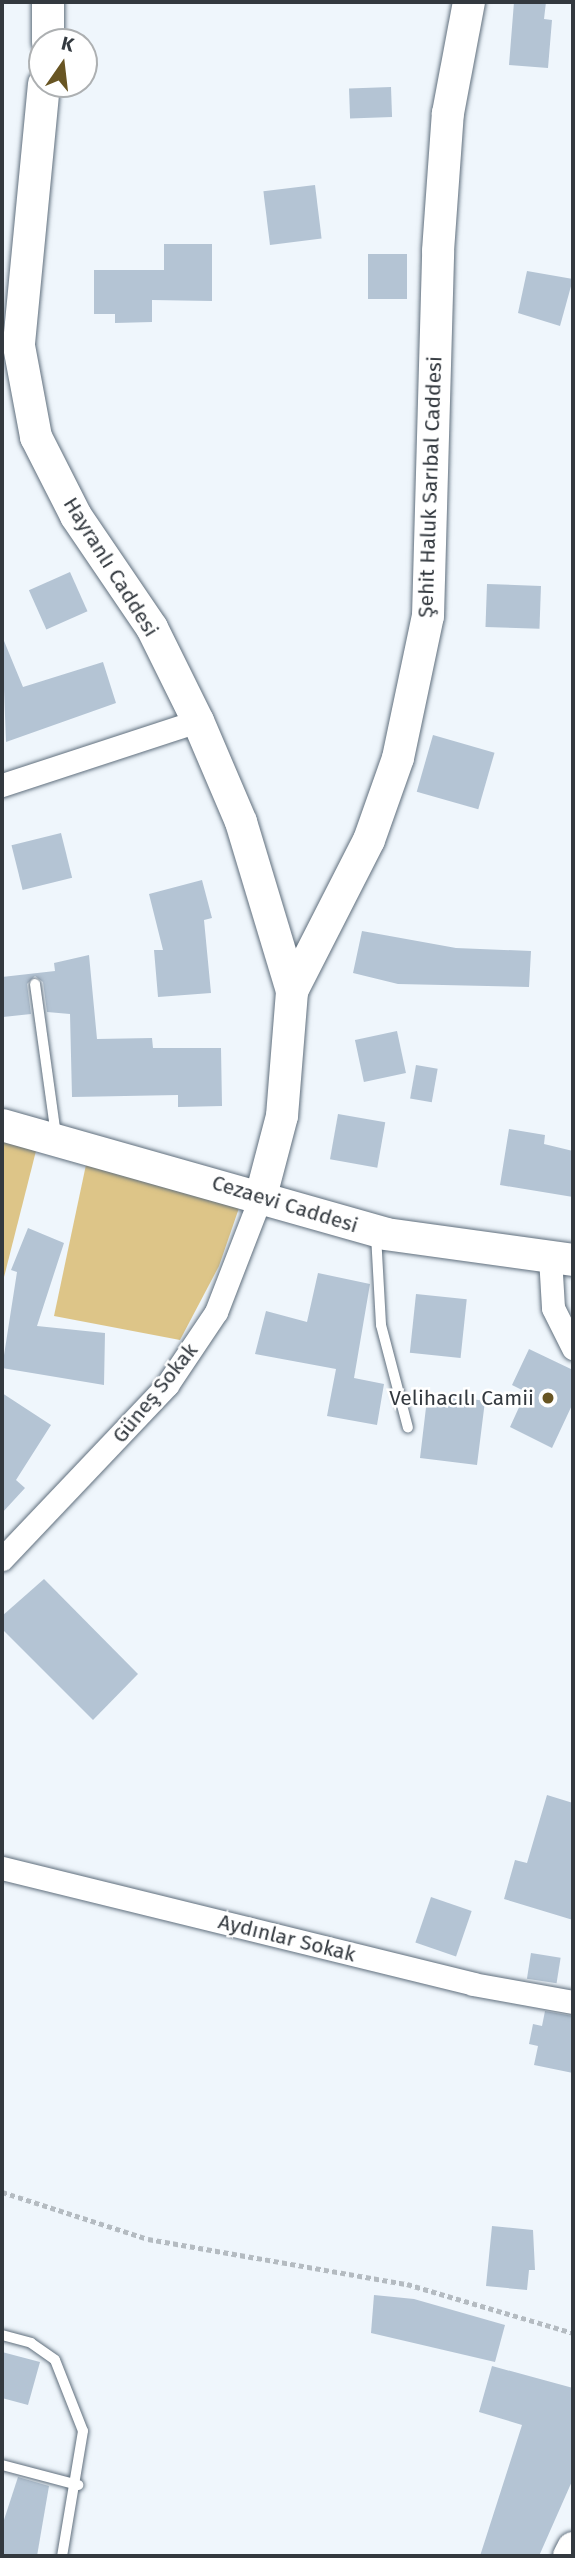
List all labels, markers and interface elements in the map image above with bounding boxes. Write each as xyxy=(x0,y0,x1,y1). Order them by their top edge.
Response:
north arrow xyxy=(28,28,98,98)
text: K xyxy=(59,31,76,57)
street label: Şehit Haluk Sarıbal Caddesi xyxy=(413,356,447,618)
street label: Hayranlı Caddesi xyxy=(58,493,164,641)
street label: Cezaevi Caddesi xyxy=(209,1170,361,1238)
street label: Güneş Sokak xyxy=(107,1338,203,1448)
place label: Velihacılı Camii xyxy=(389,1385,534,1411)
marker: Velihacılı Camii xyxy=(540,1390,556,1406)
street label: Aydınlar Sokak xyxy=(216,1909,358,1967)

